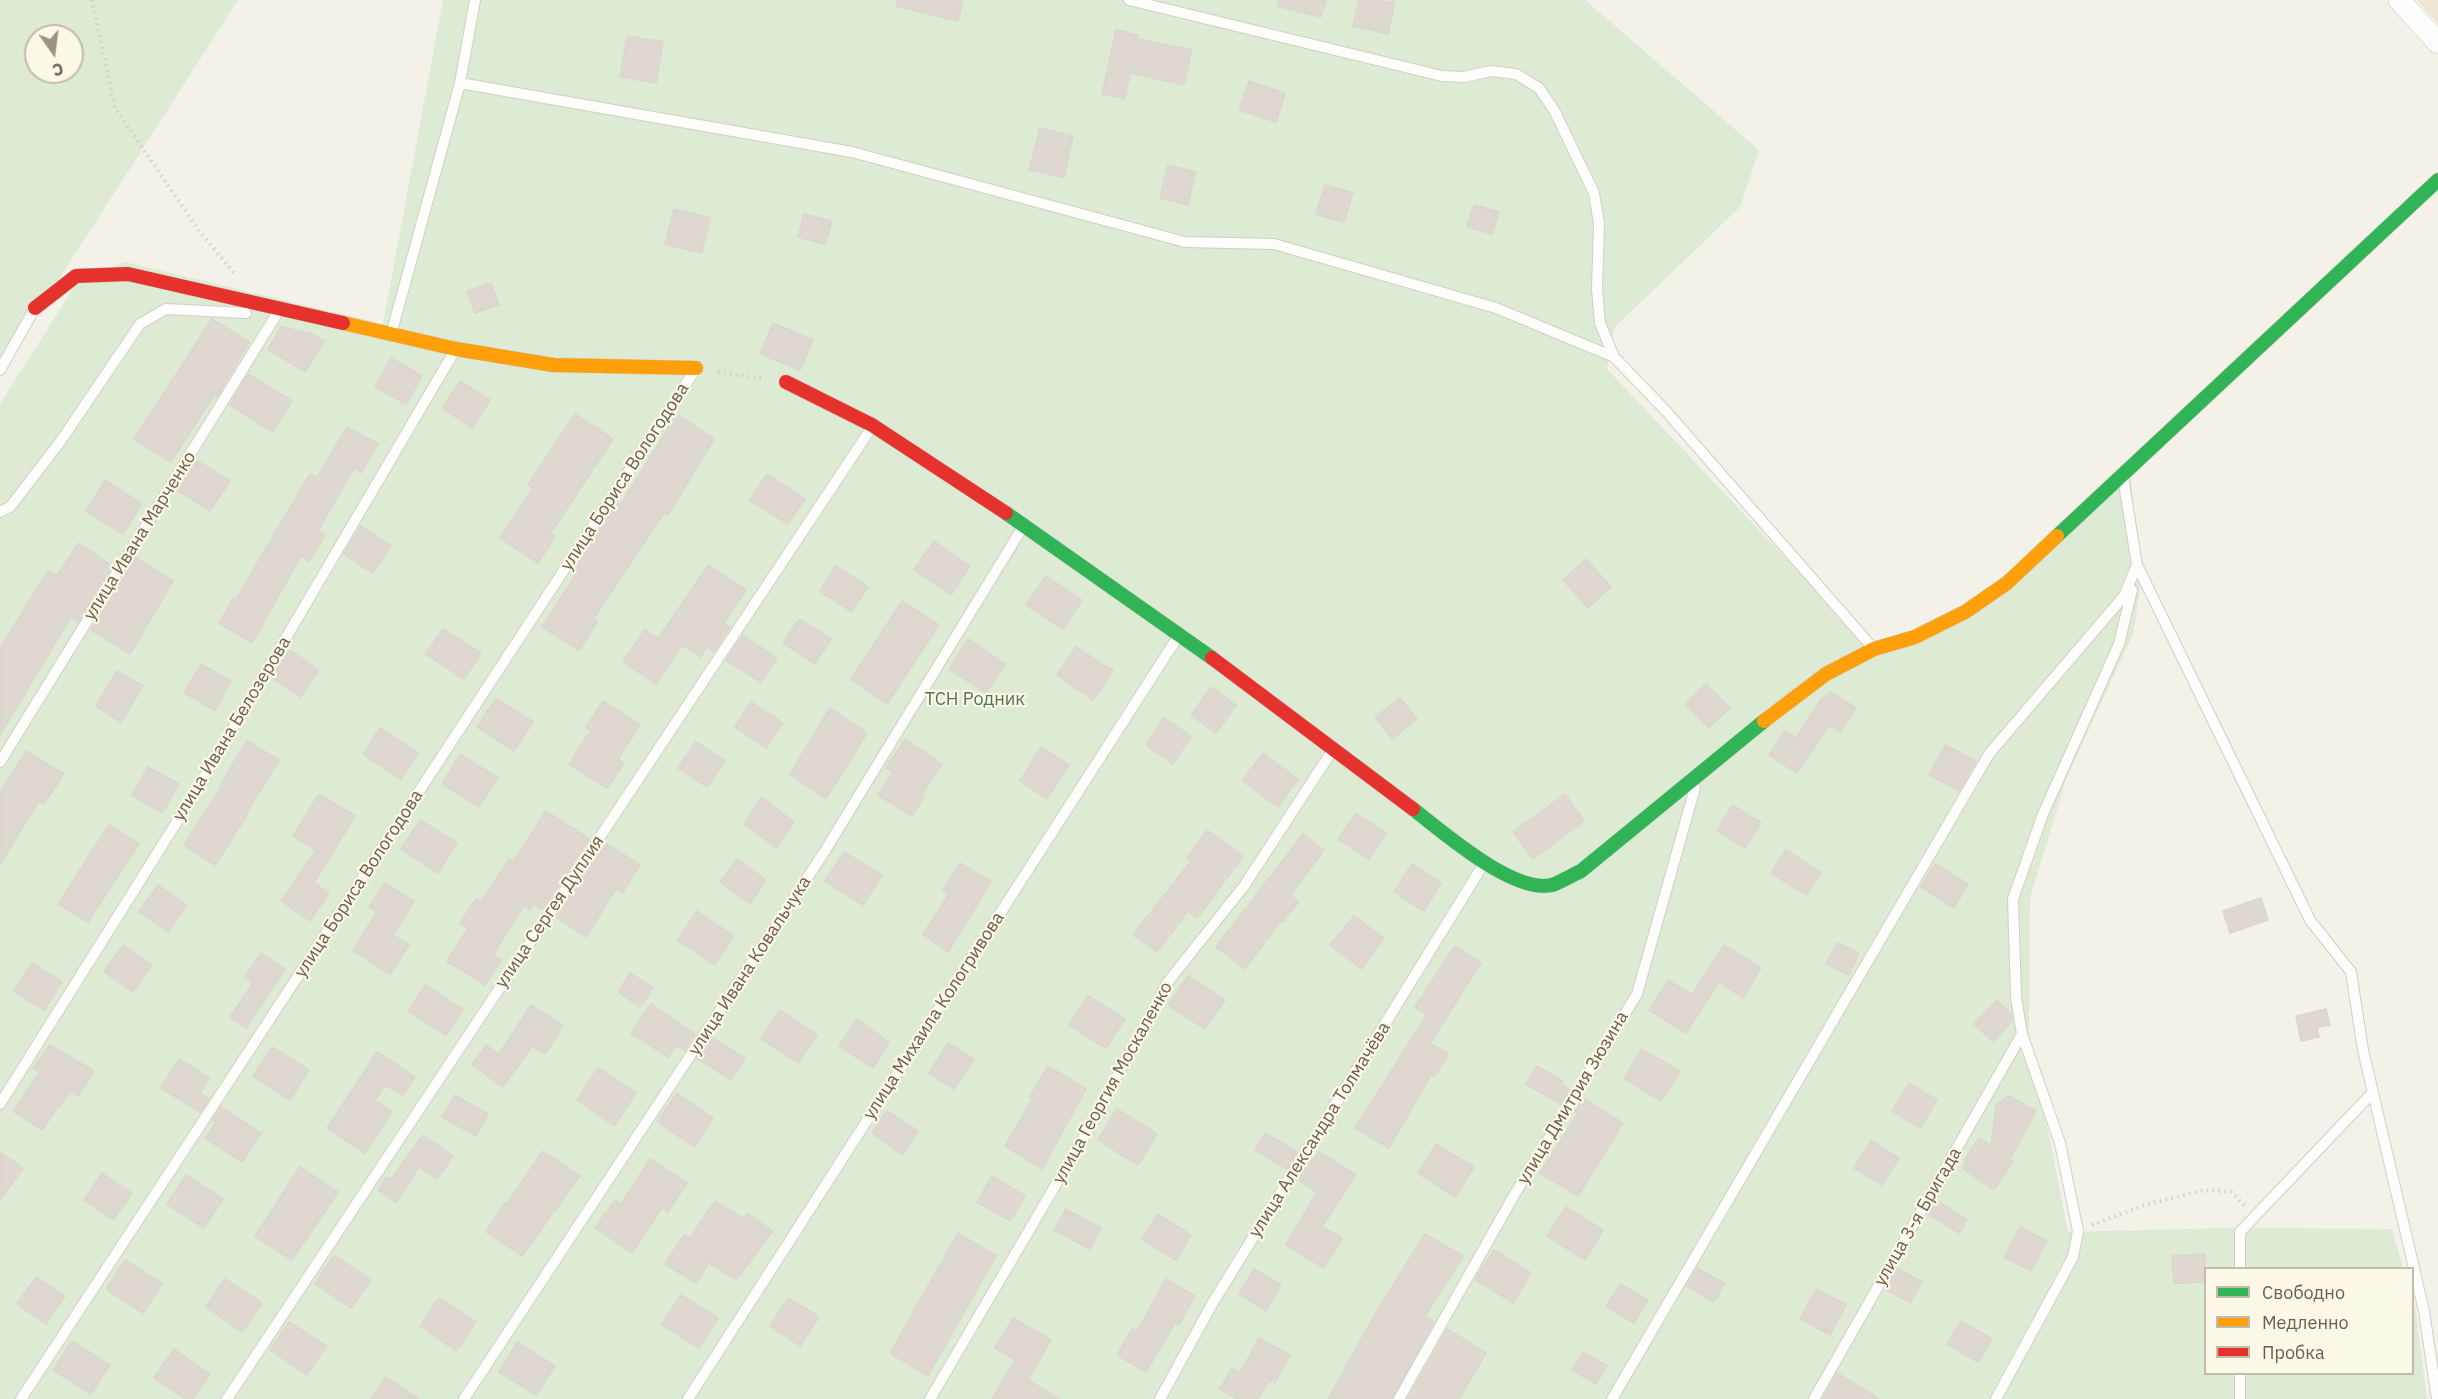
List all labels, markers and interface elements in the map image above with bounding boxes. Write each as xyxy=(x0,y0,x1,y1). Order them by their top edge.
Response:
north arrow xyxy=(24,24,84,84)
text: С xyxy=(50,59,65,80)
street label: улица Бориса Вологодова xyxy=(556,379,694,575)
street label: улица Ивана Марченко xyxy=(79,447,201,625)
street label: улица Ивана Белозерова xyxy=(168,633,296,825)
park label: ТСН Родник xyxy=(925,689,1025,711)
street label: улица Бориса Вологодова xyxy=(290,786,428,982)
street label: улица Сергея Дуплия xyxy=(491,832,609,992)
street label: улица Ивана Ковальчука xyxy=(684,872,816,1060)
street label: улица Михаила Кологривова xyxy=(859,908,1009,1124)
street label: улица Георгия Москаленко xyxy=(1048,978,1178,1188)
street label: улица Дмитрия Зюзина xyxy=(1513,1008,1633,1188)
street label: улица Александра Толмачёва xyxy=(1245,1018,1395,1242)
street label: улица 3-я Бригада xyxy=(1870,1144,1966,1290)
legend xyxy=(2204,1267,2414,1375)
text: Свободно xyxy=(2262,1281,2345,1304)
text: Медленно xyxy=(2262,1311,2349,1334)
text: Пробка xyxy=(2262,1341,2325,1364)

